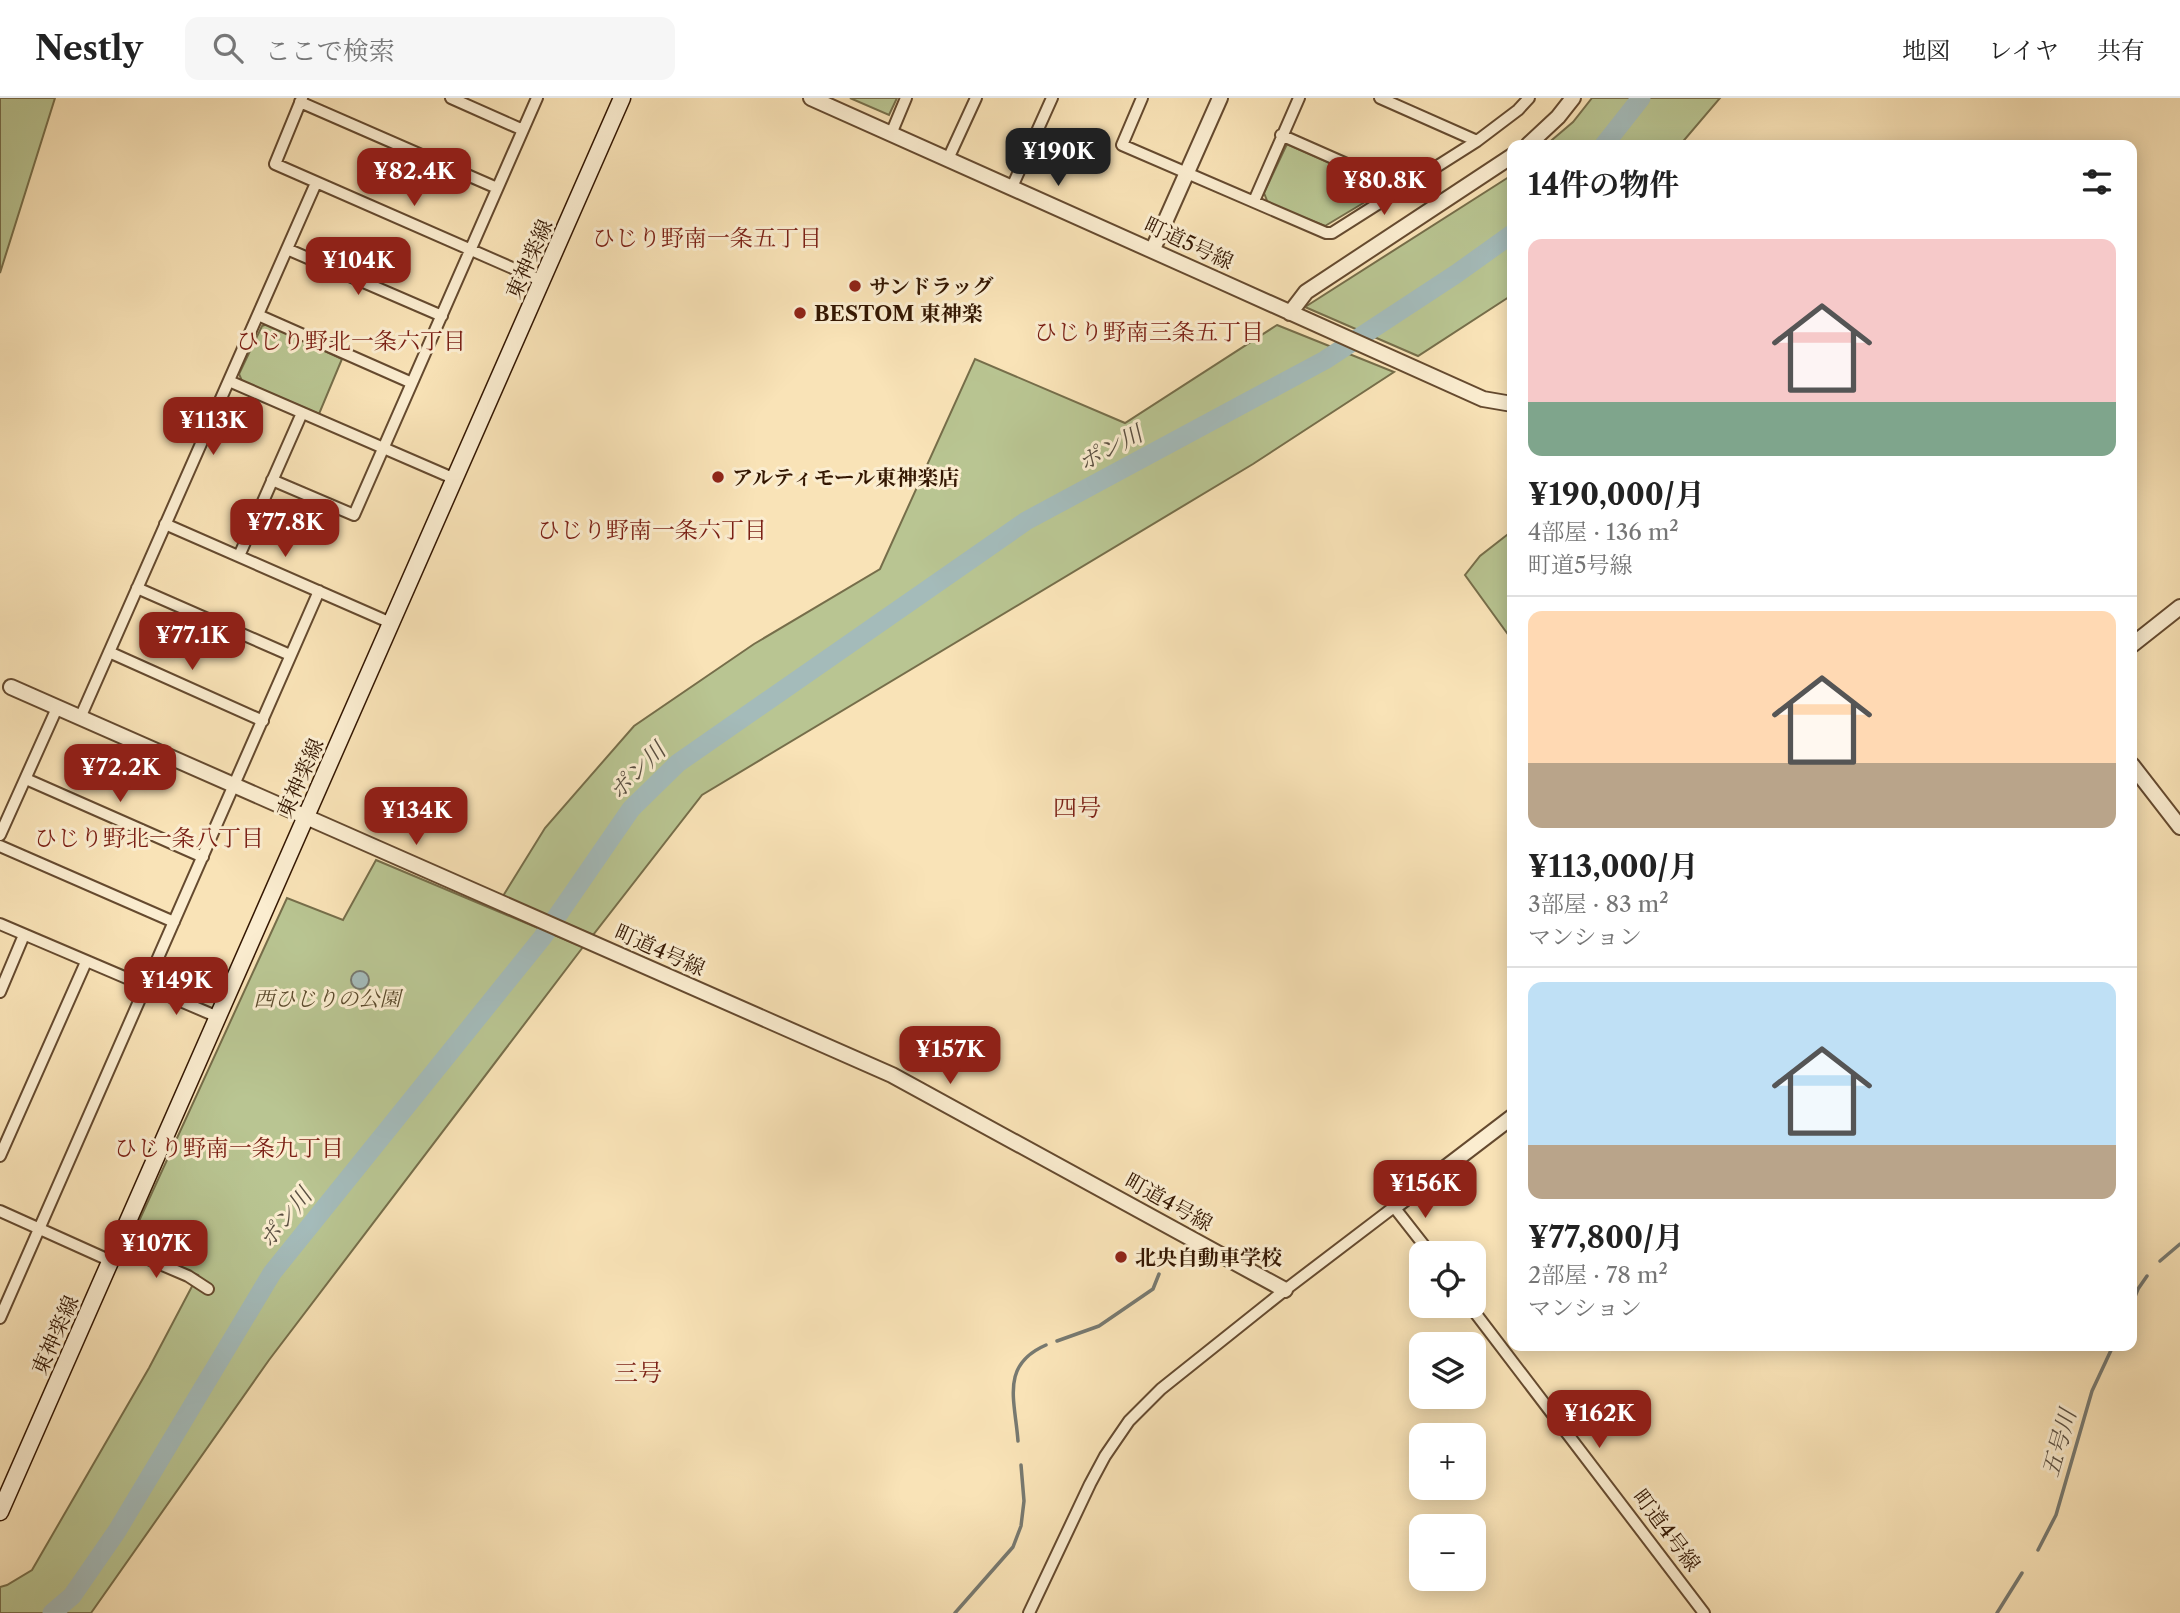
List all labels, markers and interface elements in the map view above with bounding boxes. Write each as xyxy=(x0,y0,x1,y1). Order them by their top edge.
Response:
search box xyxy=(185,17,675,80)
text: Nestly xyxy=(35,28,143,69)
icon: search xyxy=(209,29,247,67)
text: ここで検索 xyxy=(265,35,395,67)
text: 地図 xyxy=(1902,36,1950,65)
text: レイヤ xyxy=(1988,36,2059,65)
text: 共有 xyxy=(2097,36,2145,65)
pin: ¥190K xyxy=(1009,129,1107,188)
text: ¥190K xyxy=(1022,137,1094,165)
pin: ¥82.4K xyxy=(357,148,471,208)
text: ¥82.4K xyxy=(373,157,455,185)
pin: ¥80.8K xyxy=(1327,158,1441,217)
icon: filters xyxy=(2078,163,2116,201)
text: ¥80.8K xyxy=(1342,166,1426,194)
text: 14件の物件 xyxy=(1528,166,1679,203)
street label: 町道5号線 xyxy=(1140,212,1238,274)
street label: 東神楽線 xyxy=(500,216,558,302)
district label: ひじり野南一条五丁目 xyxy=(592,224,822,252)
pin: ¥104K xyxy=(309,238,407,297)
text: ¥104K xyxy=(322,246,394,274)
place label: サンドラッグ xyxy=(869,274,994,299)
marker: サンドラッグ xyxy=(847,278,863,294)
icon: home xyxy=(1759,285,1885,411)
place label: BESTOM 東神楽 xyxy=(814,301,983,326)
marker: BESTOM 東神楽 xyxy=(792,305,808,321)
district label: ひじり野南三条五丁目 xyxy=(1034,318,1264,346)
district label: ひじり野北一条六丁目 xyxy=(236,327,466,355)
pin: ¥113K xyxy=(164,398,262,457)
text: ¥113K xyxy=(179,406,247,434)
water label: ポン川 xyxy=(1073,418,1150,477)
place label: アルティモール東神楽店 xyxy=(732,465,959,490)
marker: アルティモール東神楽店 xyxy=(710,469,726,485)
text: ¥190,000/月 xyxy=(1528,476,1705,513)
pin: ¥77.8K xyxy=(228,500,342,559)
text: ¥77.8K xyxy=(246,508,324,536)
district label: ひじり野南一条六丁目 xyxy=(537,516,767,544)
text: 4部屋 · 136 m² xyxy=(1528,518,1679,546)
text: 町道5号線 xyxy=(1528,551,1633,579)
pin: ¥77.1K xyxy=(135,612,249,672)
text: ¥77.1K xyxy=(155,621,229,649)
icon: home xyxy=(1759,657,1885,783)
street label: 東神楽線 xyxy=(271,735,329,821)
water label: ポン川 xyxy=(603,735,673,805)
pin: ¥72.2K xyxy=(63,744,177,804)
text: ¥72.2K xyxy=(80,753,160,781)
pin: ¥134K xyxy=(367,788,465,847)
district label: 四号 xyxy=(1053,793,1101,822)
text: ¥134K xyxy=(380,796,452,824)
district label: ひじり野北一条八丁目 xyxy=(34,824,264,852)
text: ¥113,000/月 xyxy=(1528,848,1698,885)
text: 3部屋 · 83 m² xyxy=(1528,890,1669,918)
street label: 町道4号線 xyxy=(611,919,709,981)
text: マンション xyxy=(1528,923,1642,951)
pin: ¥149K xyxy=(127,958,225,1017)
text: ¥149K xyxy=(140,966,212,994)
park label: 西ひじりの公園 xyxy=(254,986,403,1011)
pin: ¥157K xyxy=(901,1026,999,1086)
icon: home xyxy=(1759,1028,1885,1154)
text: ¥157K xyxy=(915,1035,985,1063)
district label: ひじり野南一条九丁目 xyxy=(114,1134,344,1162)
pin: ¥156K xyxy=(1376,1160,1474,1220)
street label: 町道4号線 xyxy=(1121,1168,1217,1236)
text: ¥156K xyxy=(1390,1169,1460,1197)
water label: ポン川 xyxy=(252,1180,319,1254)
text: ¥77,800/月 xyxy=(1528,1219,1684,1256)
pin: ¥107K xyxy=(107,1220,205,1280)
text: ¥107K xyxy=(121,1229,191,1257)
map controls xyxy=(1409,1241,1486,1591)
button: locate xyxy=(1409,1241,1486,1318)
place label: 北央自動車学校 xyxy=(1135,1245,1282,1270)
marker: 北央自動車学校 xyxy=(1113,1249,1129,1265)
text: 2部屋 · 78 m² xyxy=(1528,1261,1668,1289)
street label: 東神楽線 xyxy=(26,1292,84,1378)
text: マンション xyxy=(1528,1294,1642,1322)
button: layers xyxy=(1409,1332,1486,1409)
district label: 三号 xyxy=(614,1358,662,1387)
pin: ¥162K xyxy=(1550,1390,1648,1450)
text: ¥162K xyxy=(1563,1399,1635,1427)
water label: 五号川 xyxy=(2036,1403,2083,1480)
button: + xyxy=(1409,1423,1486,1500)
street label: 町道4号線 xyxy=(1628,1484,1706,1576)
button: − xyxy=(1409,1514,1486,1591)

